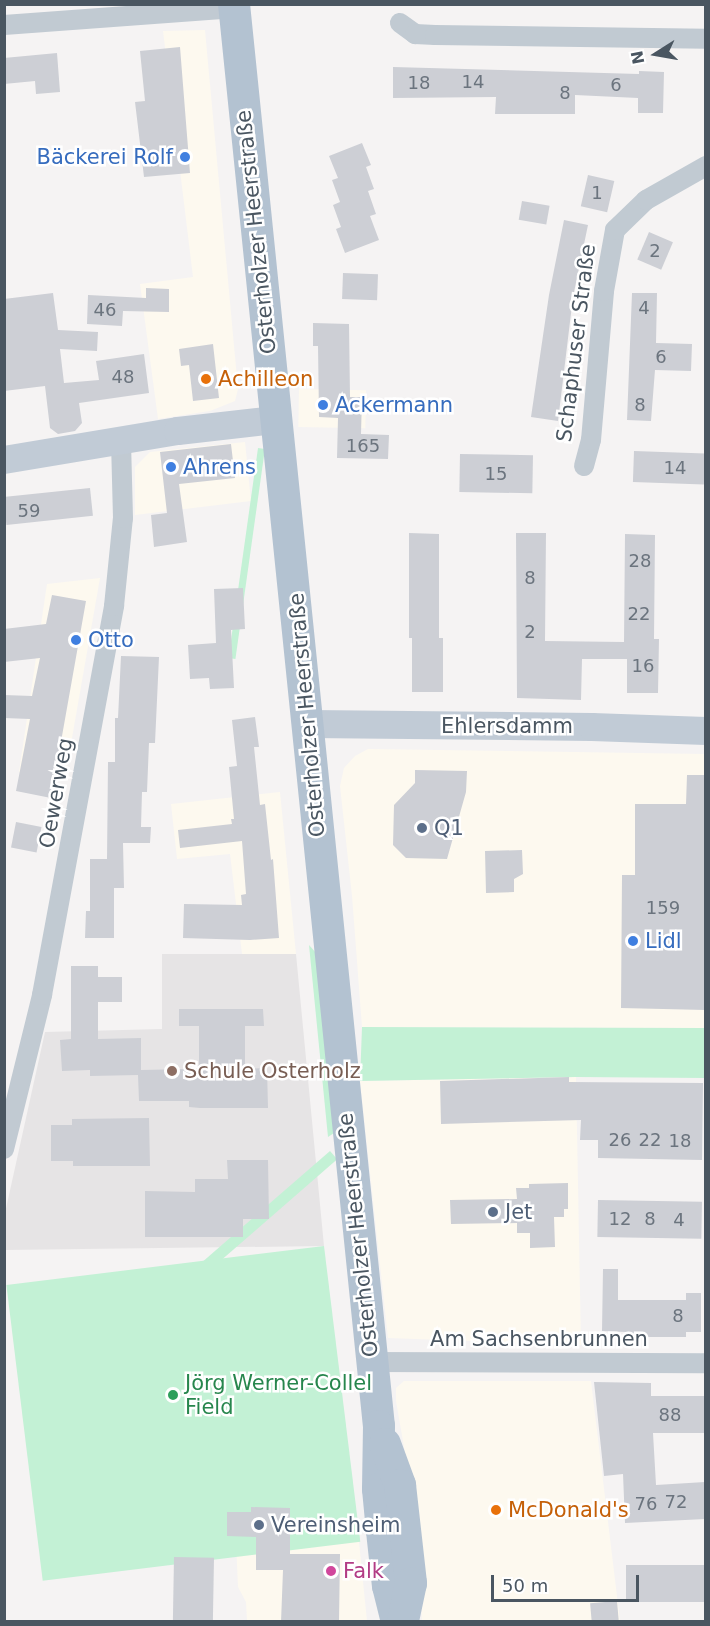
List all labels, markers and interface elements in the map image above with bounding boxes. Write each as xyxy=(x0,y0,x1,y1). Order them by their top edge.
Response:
north arrow xyxy=(626,24,686,84)
text: N xyxy=(627,49,648,66)
house number: 14 xyxy=(462,71,484,93)
house number: 18 xyxy=(408,72,430,94)
house number: 6 xyxy=(610,74,622,96)
house number: 8 xyxy=(559,82,571,104)
street label: Osterholzer Heerstraße xyxy=(231,109,281,355)
place label: Bäckerei Rolf xyxy=(37,144,173,170)
marker: Bäckerei Rolf xyxy=(178,150,192,164)
house number: 1 xyxy=(591,182,603,204)
house number: 2 xyxy=(649,240,661,262)
street label: Schaphuser Straße xyxy=(551,243,601,443)
house number: 4 xyxy=(638,297,650,319)
house number: 46 xyxy=(94,299,116,321)
house number: 6 xyxy=(655,346,667,368)
house number: 48 xyxy=(112,366,134,388)
place label: Achilleon xyxy=(218,366,313,392)
marker: Achilleon xyxy=(199,372,213,386)
place label: Ackermann xyxy=(335,392,453,418)
house number: 8 xyxy=(634,394,646,416)
marker: Ackermann xyxy=(316,398,330,412)
house number: 165 xyxy=(346,435,380,457)
place label: Ahrens xyxy=(183,454,256,480)
house number: 14 xyxy=(664,457,686,479)
marker: Ahrens xyxy=(164,460,178,474)
house number: 15 xyxy=(485,463,507,485)
house number: 59 xyxy=(18,500,40,522)
house number: 28 xyxy=(629,550,651,572)
house number: 8 xyxy=(524,567,536,589)
street label: Osterholzer Heerstraße xyxy=(284,592,330,838)
house number: 22 xyxy=(628,603,650,625)
house number: 2 xyxy=(524,621,536,643)
place label: Otto xyxy=(88,627,134,653)
marker: Otto xyxy=(69,633,83,647)
house number: 16 xyxy=(632,655,654,677)
street label: Ehlersdamm xyxy=(441,713,573,739)
street label: Oewerweg xyxy=(34,736,78,850)
place label: Q1 xyxy=(434,815,464,841)
marker: Q1 xyxy=(415,821,429,835)
house number: 159 xyxy=(646,897,680,919)
place label: Lidl xyxy=(645,928,682,954)
marker: Lidl xyxy=(626,934,640,948)
place label: Schule Osterholz xyxy=(184,1058,361,1084)
marker: Schule Osterholz xyxy=(165,1064,179,1078)
street label: Osterholzer Heerstraße xyxy=(333,1112,383,1358)
house number: 26 xyxy=(609,1129,631,1151)
house number: 22 xyxy=(639,1129,661,1151)
house number: 18 xyxy=(669,1130,691,1152)
place label: Jet xyxy=(505,1199,532,1225)
marker: Jet xyxy=(486,1205,500,1219)
house number: 12 xyxy=(609,1208,631,1230)
house number: 8 xyxy=(644,1208,656,1230)
house number: 4 xyxy=(673,1209,685,1231)
house number: 8 xyxy=(672,1305,684,1327)
street label: Am Sachsenbrunnen xyxy=(430,1326,648,1352)
place label: Jörg Werner-Collel Field xyxy=(185,1370,372,1420)
marker: Jörg Werner-Collel Field xyxy=(166,1388,180,1402)
house number: 88 xyxy=(659,1404,681,1426)
house number: 72 xyxy=(665,1491,687,1513)
house number: 76 xyxy=(635,1493,657,1515)
place label: McDonald's xyxy=(508,1497,629,1523)
marker: McDonald's xyxy=(489,1503,503,1517)
place label: Vereinsheim xyxy=(271,1512,400,1538)
marker: Vereinsheim xyxy=(252,1518,266,1532)
place label: Falk xyxy=(343,1558,384,1584)
scale bar xyxy=(494,1563,642,1601)
marker: Falk xyxy=(324,1564,338,1578)
text: 50 m xyxy=(502,1575,548,1596)

